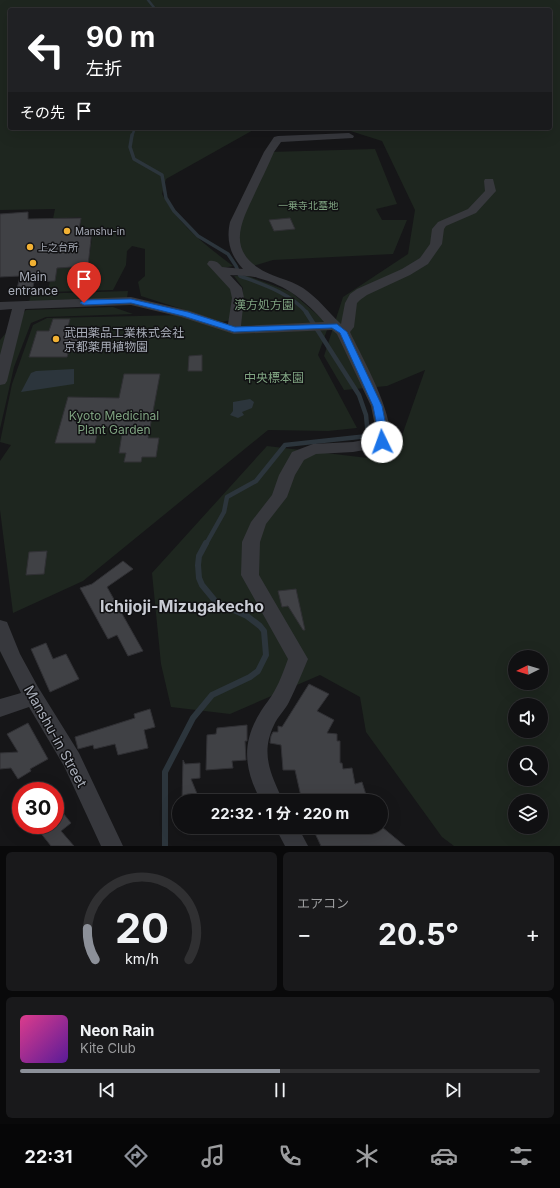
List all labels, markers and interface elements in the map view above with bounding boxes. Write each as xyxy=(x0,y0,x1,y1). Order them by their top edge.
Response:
text: 90 m xyxy=(86,20,155,54)
icon: left xyxy=(20,24,72,76)
text: 左折 xyxy=(86,58,122,79)
icon: arrive xyxy=(73,100,95,122)
text: その先 xyxy=(20,103,65,122)
park label: 一乗寺北墓地 xyxy=(278,199,339,211)
place label: Manshu-in xyxy=(75,225,125,237)
marker: Manshu-in xyxy=(62,226,72,236)
place label: 上之台所 xyxy=(38,241,78,253)
marker: 上之台所 xyxy=(25,242,35,252)
marker: Main entrance xyxy=(28,258,38,268)
pin xyxy=(67,262,101,303)
icon: arrive xyxy=(73,268,95,290)
place label: Main entrance xyxy=(8,269,58,298)
park label: 漢方処方園 xyxy=(234,297,294,312)
place label: 武田薬品工業株式会社 京都薬用植物園 xyxy=(64,325,184,354)
marker: 武田薬品工業株式会社 京都薬用植物園 xyxy=(51,334,61,344)
park label: 中央標本園 xyxy=(244,370,304,385)
park label: Kyoto Medicinal Plant Garden xyxy=(69,408,159,437)
position arrow xyxy=(361,421,403,463)
district label: Ichijoji-Mizugakecho xyxy=(100,596,264,616)
north arrow xyxy=(508,650,548,690)
map controls xyxy=(508,650,548,834)
street label: Manshu-in Street xyxy=(21,682,91,790)
button: sound xyxy=(508,698,548,738)
button: search xyxy=(508,746,548,786)
speed limit sign: 30 xyxy=(12,782,64,834)
button: layers xyxy=(508,794,548,834)
text: 22:32 · 1 分 · 220 m xyxy=(211,804,349,823)
text: エアコン xyxy=(297,895,349,911)
text: 20 xyxy=(114,902,169,952)
text: 20.5° xyxy=(378,916,459,952)
text: − xyxy=(297,921,312,947)
text: + xyxy=(525,921,540,947)
text: km/h xyxy=(125,949,158,966)
text: Neon Rain xyxy=(80,1021,154,1040)
text: Kite Club xyxy=(80,1040,136,1056)
icon: previous xyxy=(96,1079,118,1101)
icon: pause xyxy=(269,1079,291,1101)
icon: next xyxy=(442,1079,464,1101)
icon: directions xyxy=(122,1142,150,1170)
icon: music xyxy=(199,1142,227,1170)
icon: phone xyxy=(276,1142,304,1170)
icon: climate xyxy=(353,1142,381,1170)
icon: car xyxy=(430,1142,458,1170)
icon: filters xyxy=(507,1142,535,1170)
text: 22:31 xyxy=(25,1146,73,1167)

